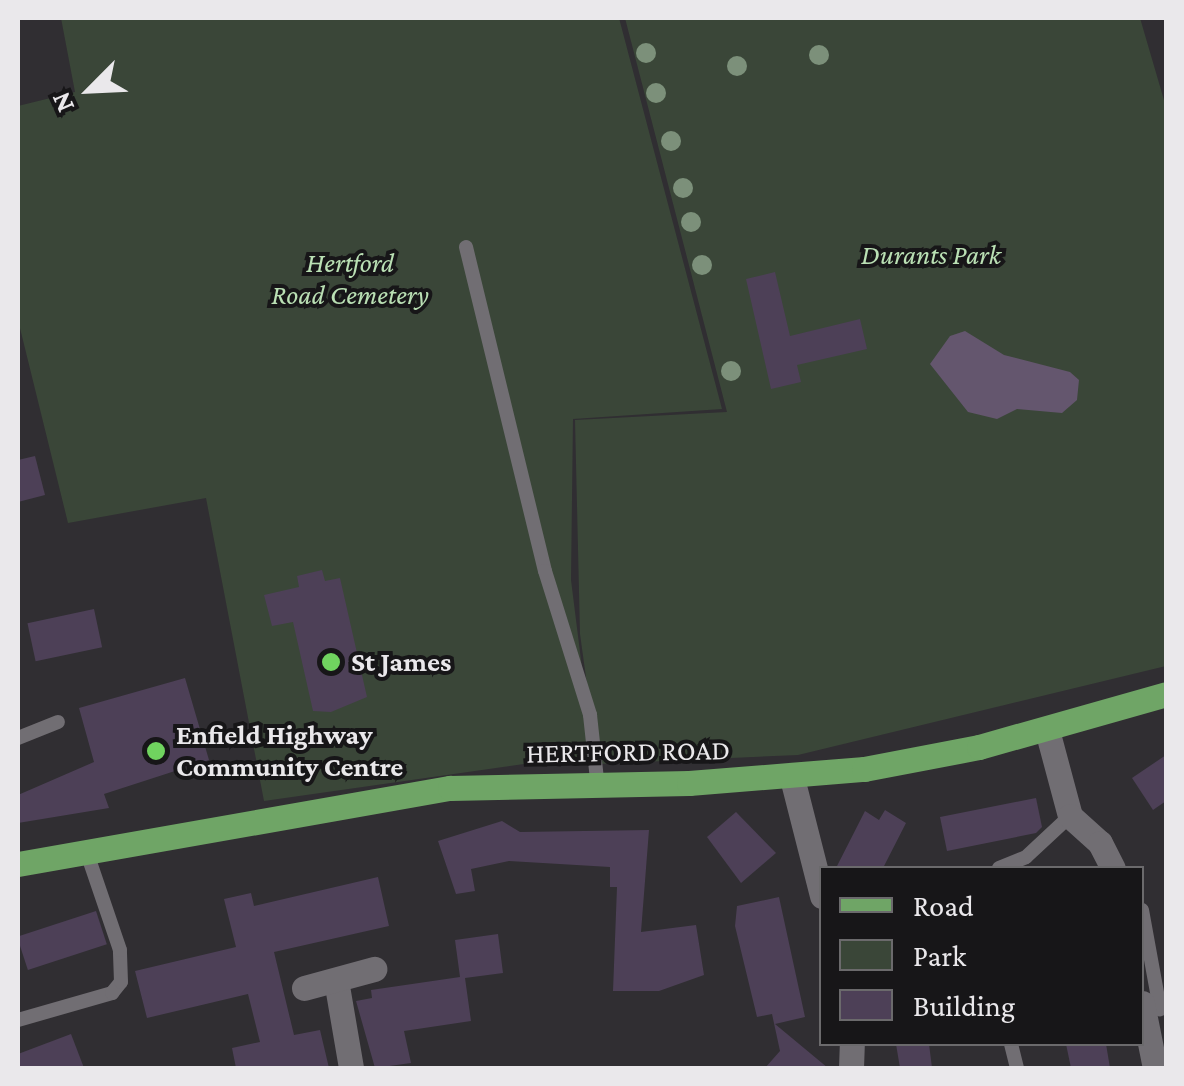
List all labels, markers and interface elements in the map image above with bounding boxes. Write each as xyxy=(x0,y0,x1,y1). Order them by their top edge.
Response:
north arrow xyxy=(40,40,140,140)
text: N xyxy=(44,87,80,117)
park label: Durants Park xyxy=(861,238,1001,272)
park label: Hertford Road Cemetery xyxy=(271,246,429,312)
place label: St James xyxy=(351,645,451,679)
marker: St James xyxy=(320,651,342,673)
place label: Enfield Highway Community Centre xyxy=(176,718,403,784)
street label: HERTFORD ROAD xyxy=(526,733,730,771)
marker: Enfield Highway Community Centre xyxy=(145,740,167,762)
legend xyxy=(819,866,1144,1046)
text: Road xyxy=(913,889,974,922)
text: Park xyxy=(913,939,966,972)
text: Building xyxy=(913,989,1015,1022)

